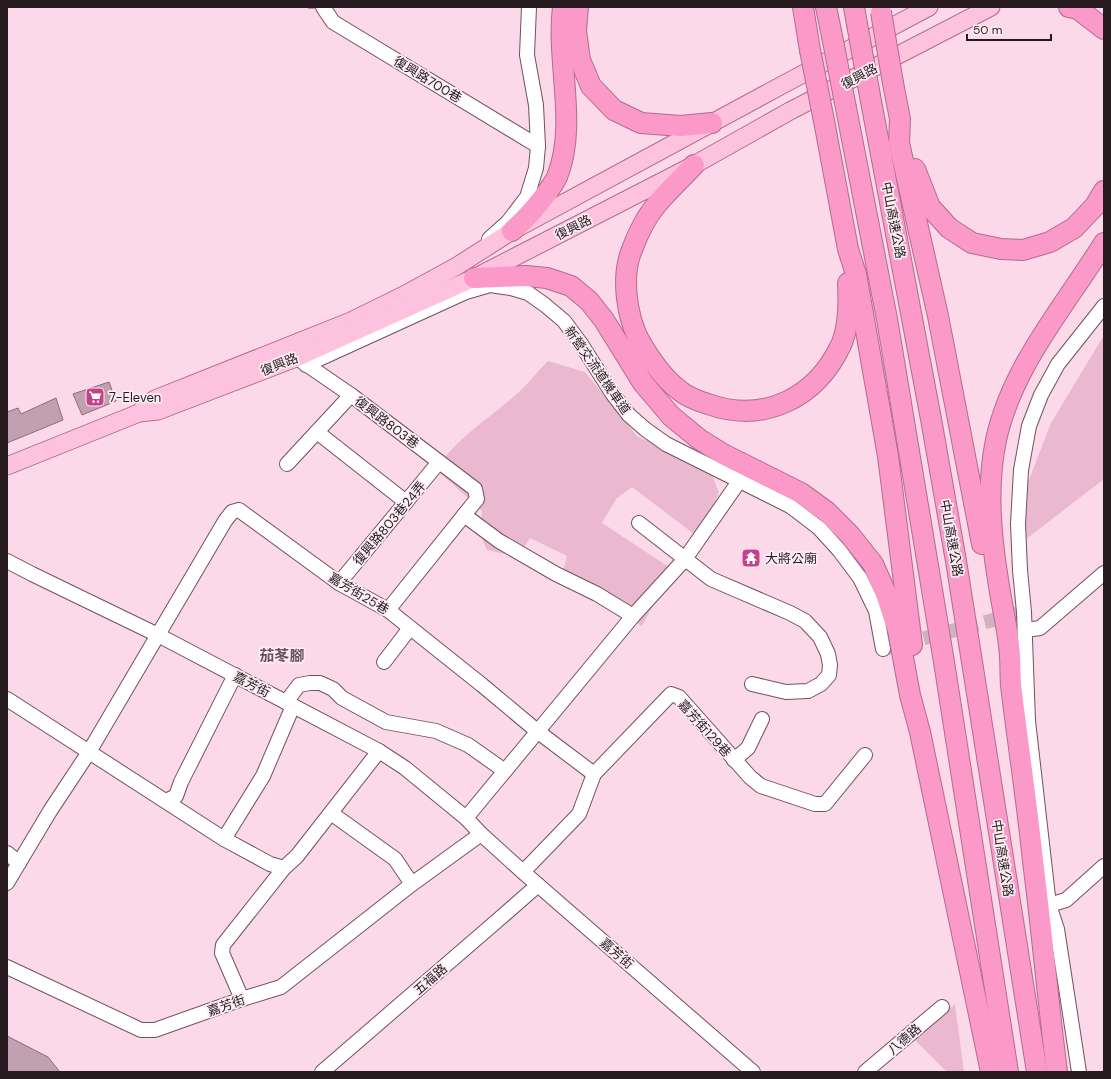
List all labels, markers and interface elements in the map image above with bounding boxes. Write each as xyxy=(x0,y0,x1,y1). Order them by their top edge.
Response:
scale bar xyxy=(967,16,1051,42)
text: 50 m xyxy=(973,22,1002,38)
street label: 復興路700巷 xyxy=(391,52,465,106)
street label: 復興路 xyxy=(838,60,880,93)
street label: 中山高速公路 xyxy=(878,180,909,260)
street label: 復興路 xyxy=(552,211,594,244)
street label: 新營交流道機車道 xyxy=(561,323,634,418)
street label: 復興路 xyxy=(258,349,300,380)
supermarket icon: 7-Eleven xyxy=(84,386,106,408)
place label: 7-Eleven xyxy=(109,389,161,406)
street label: 復興路803巷 xyxy=(351,393,422,452)
street label: 復興路803巷24弄 xyxy=(349,478,430,569)
street label: 中山高速公路 xyxy=(936,498,967,578)
temple icon: 大將公廟 xyxy=(740,547,762,569)
place label: 大將公廟 xyxy=(765,550,817,567)
street label: 嘉芳街25巷 xyxy=(325,569,392,618)
district label: 茄苳腳 xyxy=(259,646,305,666)
street label: 嘉芳街 xyxy=(231,668,273,701)
street label: 嘉芳街129巷 xyxy=(674,696,735,761)
street label: 中山高速公路 xyxy=(988,818,1017,898)
street label: 嘉芳街 xyxy=(596,934,637,973)
street label: 五福路 xyxy=(410,960,451,999)
street label: 嘉芳街 xyxy=(205,991,247,1020)
street label: 八德路 xyxy=(884,1020,925,1059)

